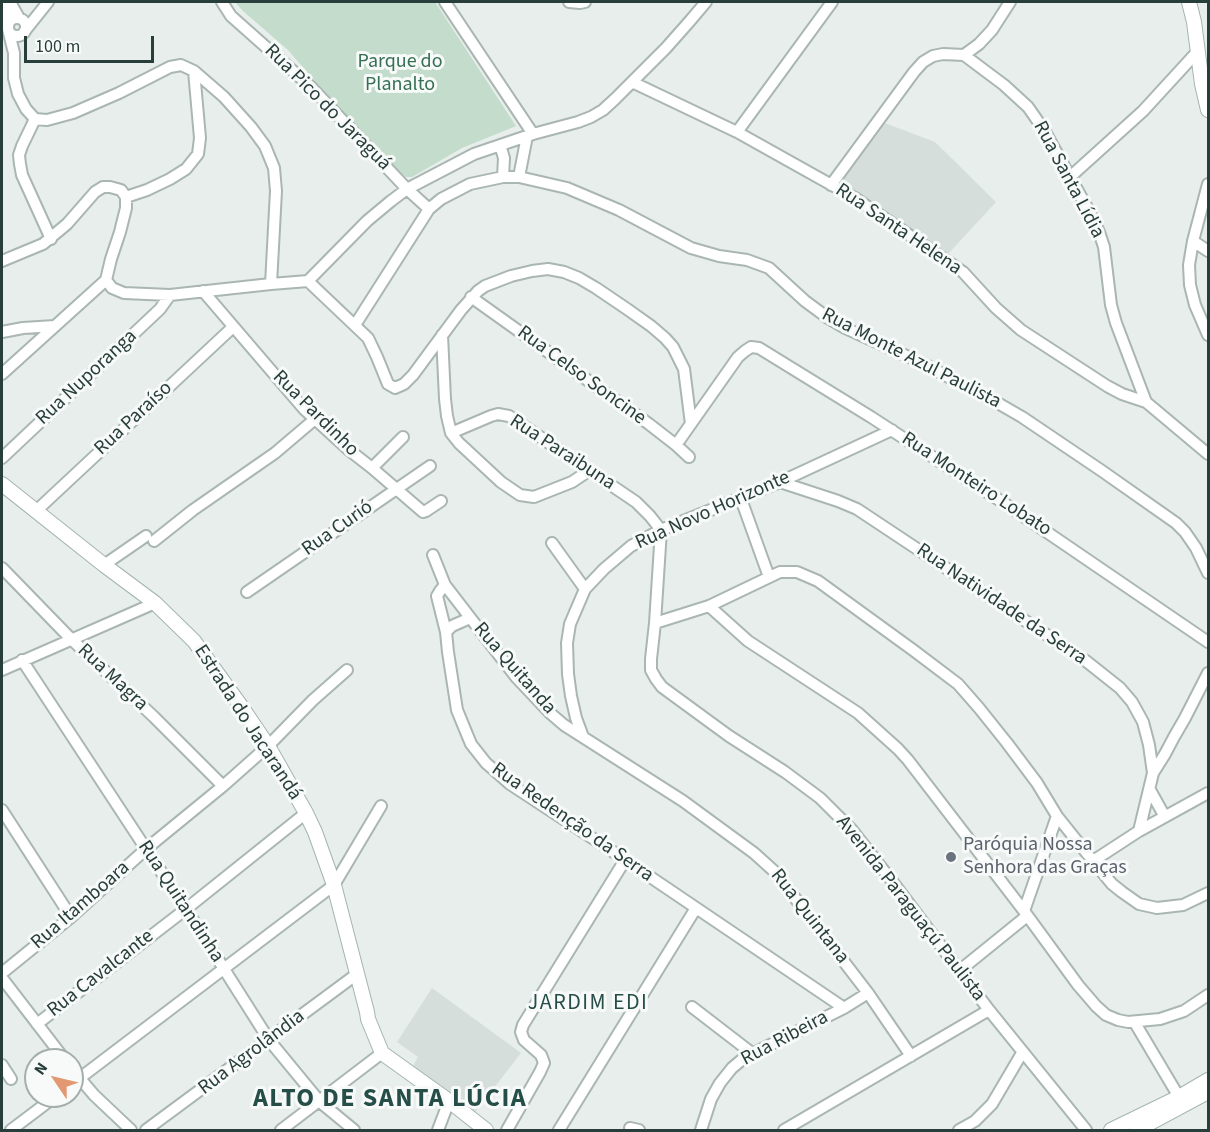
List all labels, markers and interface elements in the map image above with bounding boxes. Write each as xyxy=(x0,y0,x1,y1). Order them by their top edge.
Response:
scale bar xyxy=(27,24,158,62)
text: 100 m xyxy=(35,34,80,59)
street label: Rua Pico do Jaraguá xyxy=(259,40,395,176)
park label: Parque do Planalto xyxy=(357,51,443,98)
street label: Rua Santa Lídia xyxy=(1027,117,1109,243)
street label: Rua Santa Helena xyxy=(830,179,966,281)
street label: Rua Monte Azul Paulista xyxy=(817,303,1005,415)
street label: Rua Celso Soncine xyxy=(512,321,650,431)
street label: Rua Nuporanga xyxy=(31,325,143,431)
street label: Rua Pardinho xyxy=(267,366,363,462)
street label: Rua Paraíso xyxy=(90,377,178,461)
street label: Rua Paraibuna xyxy=(505,410,619,496)
street label: Rua Monteiro Lobato xyxy=(897,428,1055,542)
street label: Rua Novo Horizonte xyxy=(632,466,794,556)
street label: Rua Curió xyxy=(298,496,378,562)
street label: Rua Natividade da Serra xyxy=(911,539,1091,671)
street label: Rua Quitanda xyxy=(468,618,560,720)
street label: Rua Magra xyxy=(72,639,152,717)
street label: Estrada do Jacarandá xyxy=(188,641,306,805)
street label: Rua Redenção da Serra xyxy=(486,758,658,888)
street label: Avenida Paraguaçú Paulista xyxy=(830,811,990,1007)
place label: Paróquia Nossa Senhora das Graças xyxy=(963,834,1127,881)
street label: Rua Quitandinha xyxy=(132,836,228,968)
marker: Paróquia Nossa Senhora das Graças xyxy=(944,850,958,864)
street label: Rua Itamboara xyxy=(27,857,135,955)
street label: Rua Quintana xyxy=(765,865,853,969)
street label: Rua Cavalcante xyxy=(43,925,159,1023)
district label: JARDIM EDI xyxy=(528,991,648,1017)
street label: Rua Agrolândia xyxy=(194,1005,310,1101)
street label: Rua Ribeira xyxy=(737,1006,833,1072)
north arrow xyxy=(24,1048,84,1108)
text: N xyxy=(29,1058,53,1079)
district label: ALTO DE SANTA LÚCIA xyxy=(253,1084,527,1116)

